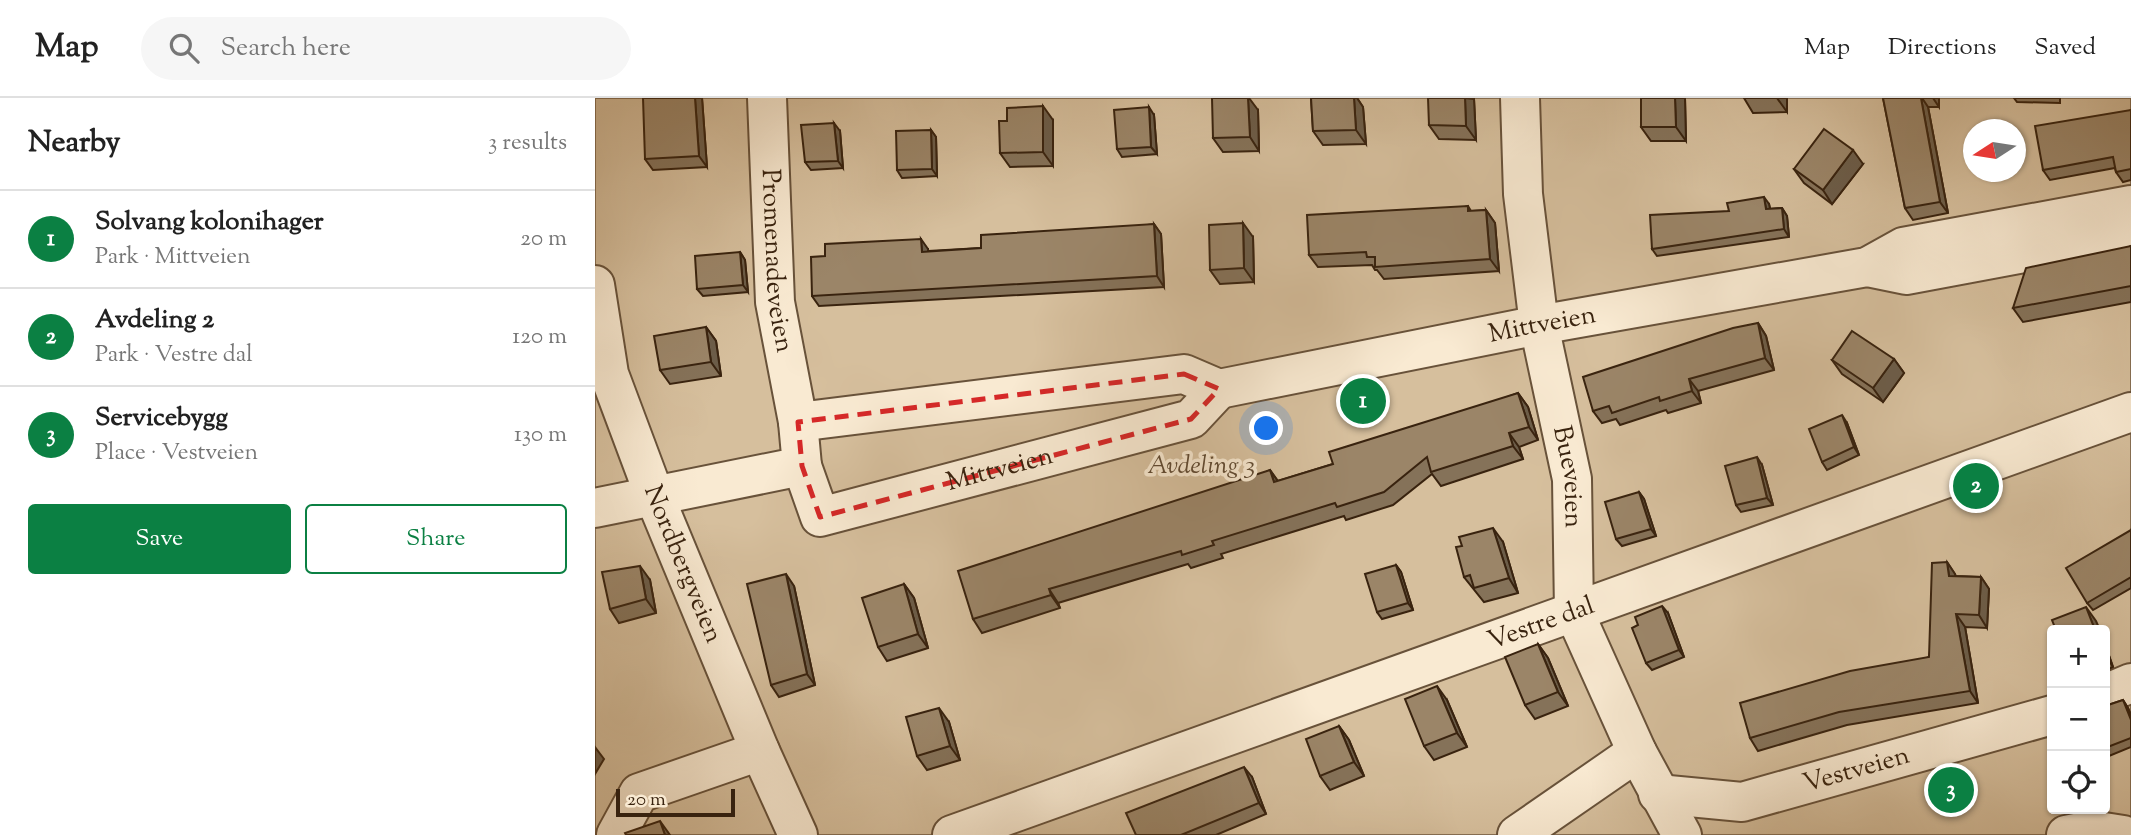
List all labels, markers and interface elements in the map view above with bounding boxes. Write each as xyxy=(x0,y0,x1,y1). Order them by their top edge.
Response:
search box xyxy=(141,17,631,80)
text: Map xyxy=(35,24,99,72)
icon: search xyxy=(165,29,203,67)
text: Search here xyxy=(221,30,351,67)
text: Map xyxy=(1804,31,1850,65)
text: Directions xyxy=(1888,31,1996,65)
text: Saved xyxy=(2034,31,2096,65)
north arrow xyxy=(1963,119,2026,182)
text: Nearby xyxy=(28,122,120,165)
text: 3 results xyxy=(488,127,567,160)
street label: Promenadeveien xyxy=(751,168,803,356)
text: Solvang kolonihager xyxy=(95,204,324,241)
text: 1 xyxy=(47,223,55,256)
text: 20 m xyxy=(520,223,567,256)
text: Park · Mittveien xyxy=(95,241,251,274)
street label: Mittveien xyxy=(1485,297,1599,353)
text: Avdeling 2 xyxy=(95,302,214,339)
text: 2 xyxy=(46,321,56,354)
text: 120 m xyxy=(512,321,567,354)
text: Park · Vestre dal xyxy=(95,339,253,372)
pin: 1 xyxy=(1340,375,1386,427)
text: Servicebygg xyxy=(95,400,228,437)
your location xyxy=(1249,411,1283,445)
text: 3 xyxy=(46,419,56,452)
text: 130 m xyxy=(514,419,567,452)
street label: Bueveien xyxy=(1543,422,1591,528)
text: Place · Vestveien xyxy=(95,437,258,470)
street label: Mittveien xyxy=(942,438,1057,501)
park label: Avdeling 3 xyxy=(1147,448,1255,485)
pin: 2 xyxy=(1953,460,1999,512)
street label: Nordbergveien xyxy=(634,480,732,649)
button: Save xyxy=(28,504,291,574)
button: Share xyxy=(305,504,567,574)
street label: Vestre dal xyxy=(1483,587,1600,660)
map controls xyxy=(2047,625,2110,814)
button: + xyxy=(2047,625,2110,688)
button: − xyxy=(2047,688,2110,751)
street label: Vestveien xyxy=(1799,737,1914,803)
button: locate xyxy=(2047,751,2110,814)
pin: 3 xyxy=(1928,764,1974,816)
scale bar xyxy=(616,786,735,818)
text: 20 m xyxy=(627,787,666,814)

